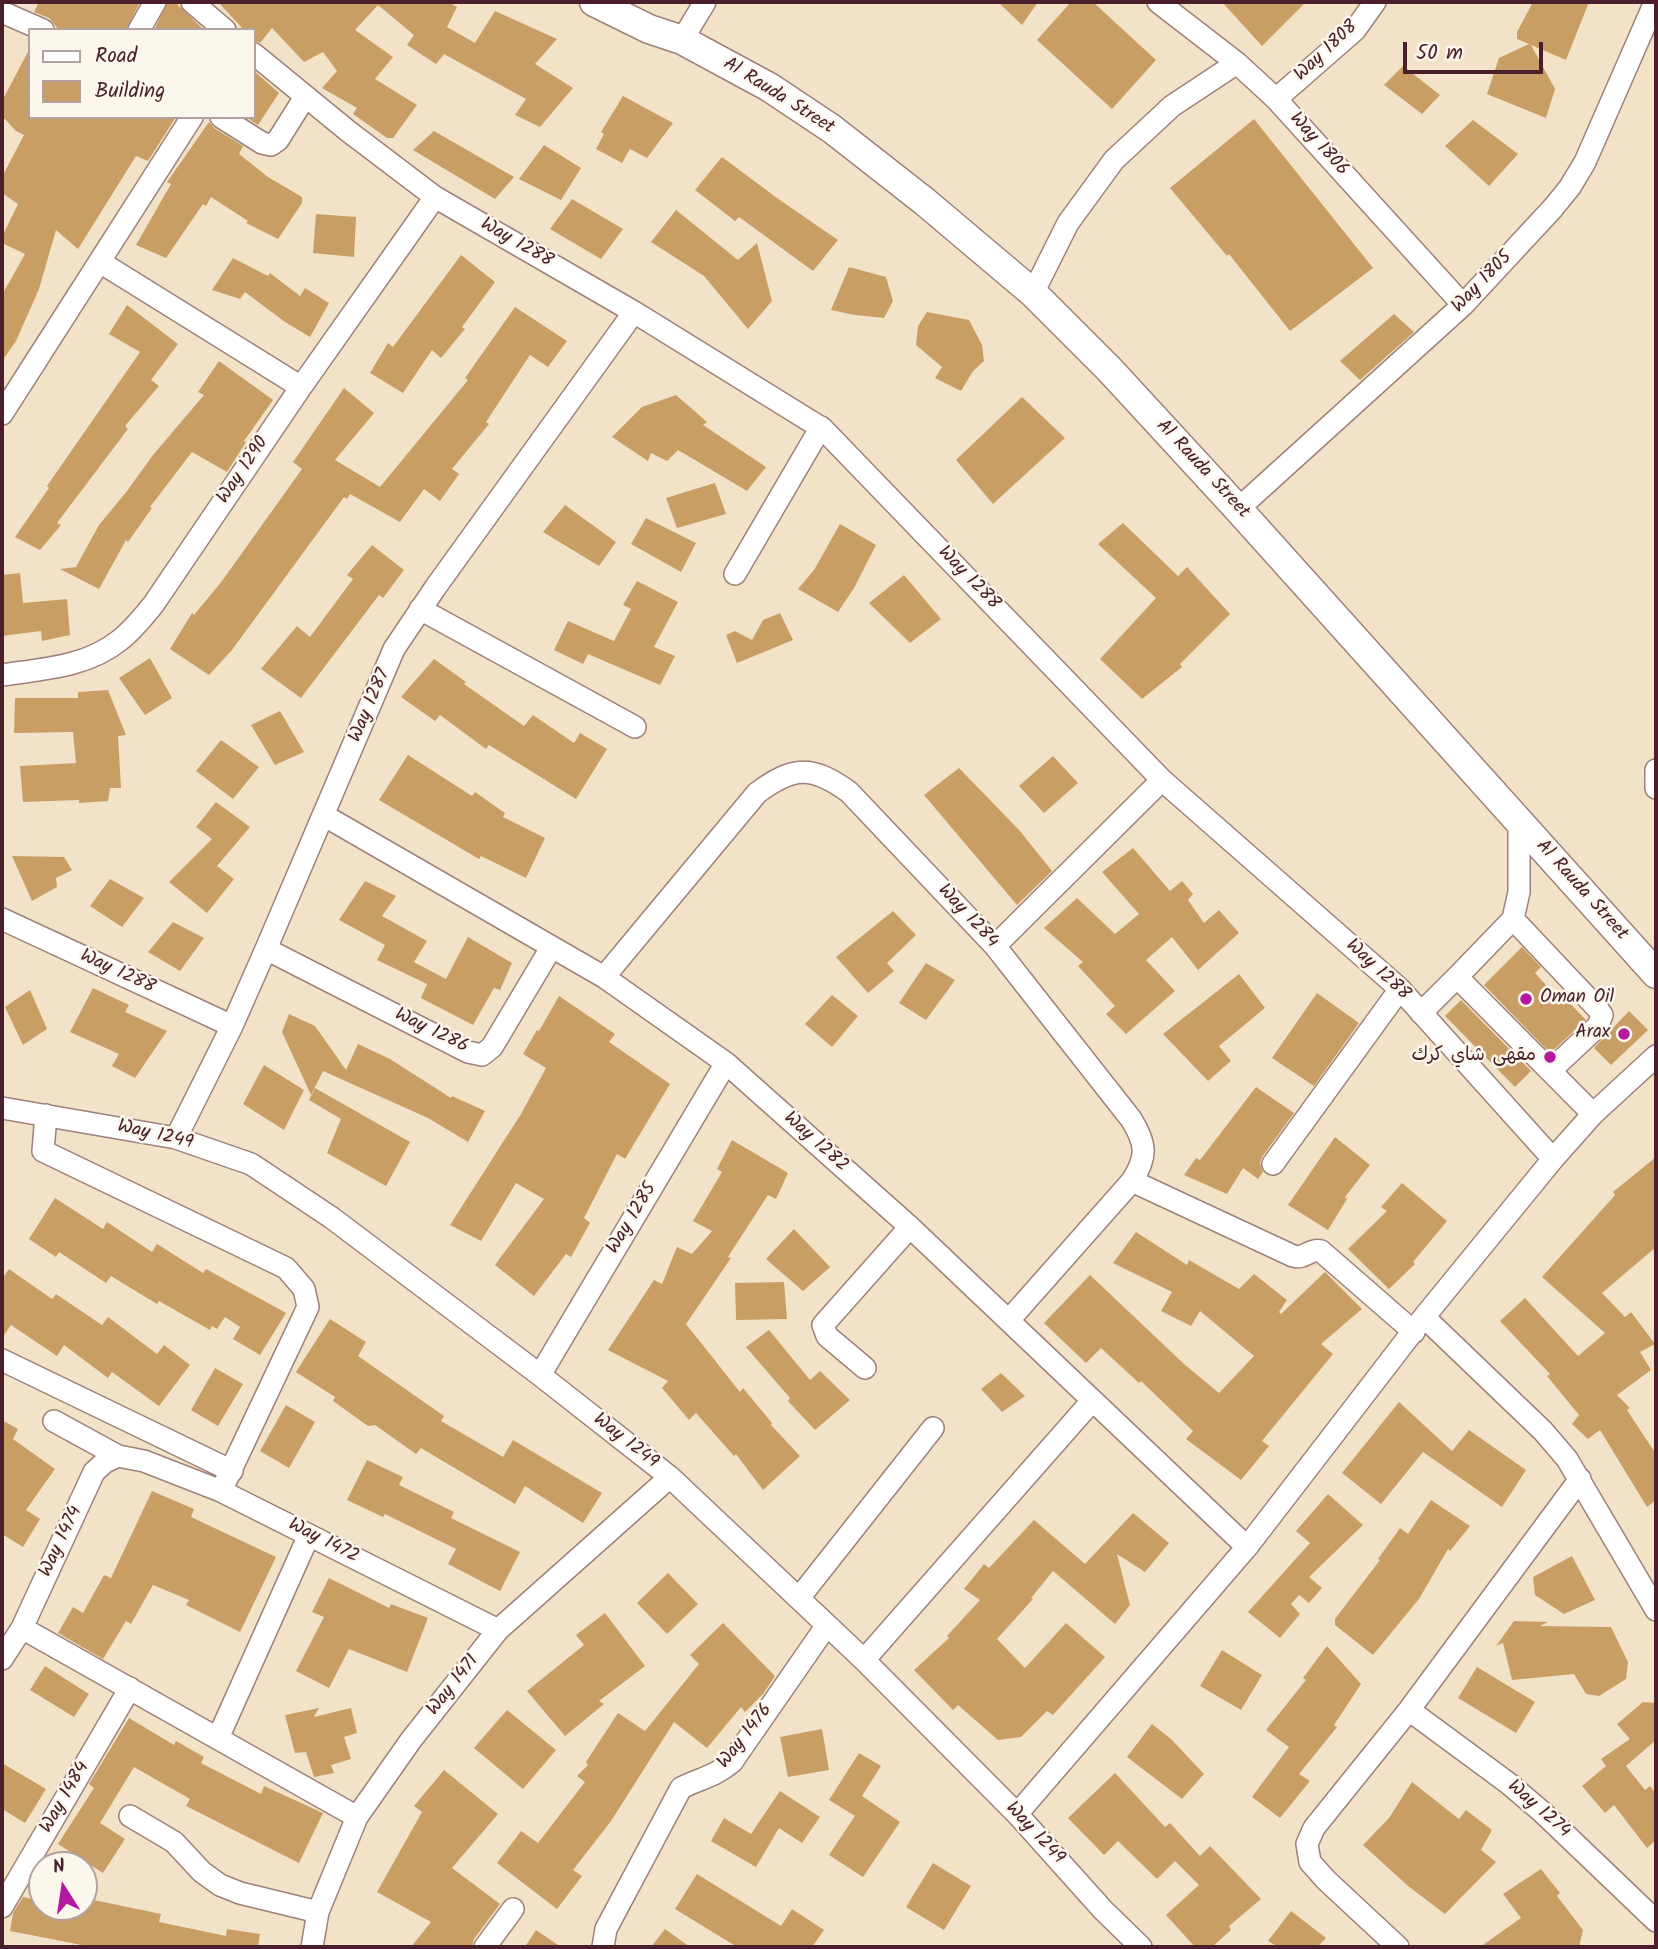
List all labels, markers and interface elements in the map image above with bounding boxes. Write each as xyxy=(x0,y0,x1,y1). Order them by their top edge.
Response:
street label: Way 1808 xyxy=(1290,17,1364,87)
legend xyxy=(28,28,256,119)
scale bar xyxy=(1406,28,1546,72)
text: 50 m xyxy=(1416,37,1463,70)
text: Road xyxy=(95,40,137,73)
street label: Al Rauda Street xyxy=(718,54,838,140)
text: Building xyxy=(95,75,165,108)
street label: Way 1806 xyxy=(1284,108,1352,182)
street label: Way 1288 xyxy=(476,214,556,274)
street label: Way 1805 xyxy=(1448,247,1518,319)
street label: Al Rauda Street xyxy=(1150,416,1254,524)
street label: Way 1290 xyxy=(213,433,275,509)
street label: Way 1288 xyxy=(932,542,1004,616)
street label: Way 1287 xyxy=(345,666,397,746)
street label: Al Rauda Street xyxy=(1530,836,1632,946)
street label: Way 1284 xyxy=(932,880,1002,954)
street label: Way 1288 xyxy=(1340,935,1414,1007)
street label: Way 1288 xyxy=(76,946,158,1000)
place label: Oman Oil xyxy=(1540,988,1614,1010)
marker: Oman Oil xyxy=(1518,991,1534,1007)
street label: Way 1286 xyxy=(390,1004,472,1060)
place label: Arax xyxy=(1575,1023,1610,1045)
marker: Arax xyxy=(1616,1026,1632,1042)
place label: مقهى شاي كرك xyxy=(1411,1046,1536,1068)
marker: مقهى شاي كرك xyxy=(1542,1049,1558,1065)
street label: Way 1282 xyxy=(778,1108,852,1178)
street label: Way 1249 xyxy=(115,1116,195,1156)
street label: Way 1285 xyxy=(603,1179,663,1259)
street label: Way 1249 xyxy=(588,1409,662,1475)
street label: Way 1474 xyxy=(36,1503,88,1581)
street label: Way 1472 xyxy=(284,1514,362,1570)
street label: Way 1471 xyxy=(423,1651,485,1721)
street label: Way 1476 xyxy=(714,1700,778,1774)
street label: Way 1484 xyxy=(36,1758,96,1838)
street label: Way 1274 xyxy=(1502,1776,1574,1844)
street label: Way 1249 xyxy=(999,1798,1069,1870)
north arrow xyxy=(28,1851,98,1921)
text: N xyxy=(50,1851,68,1883)

